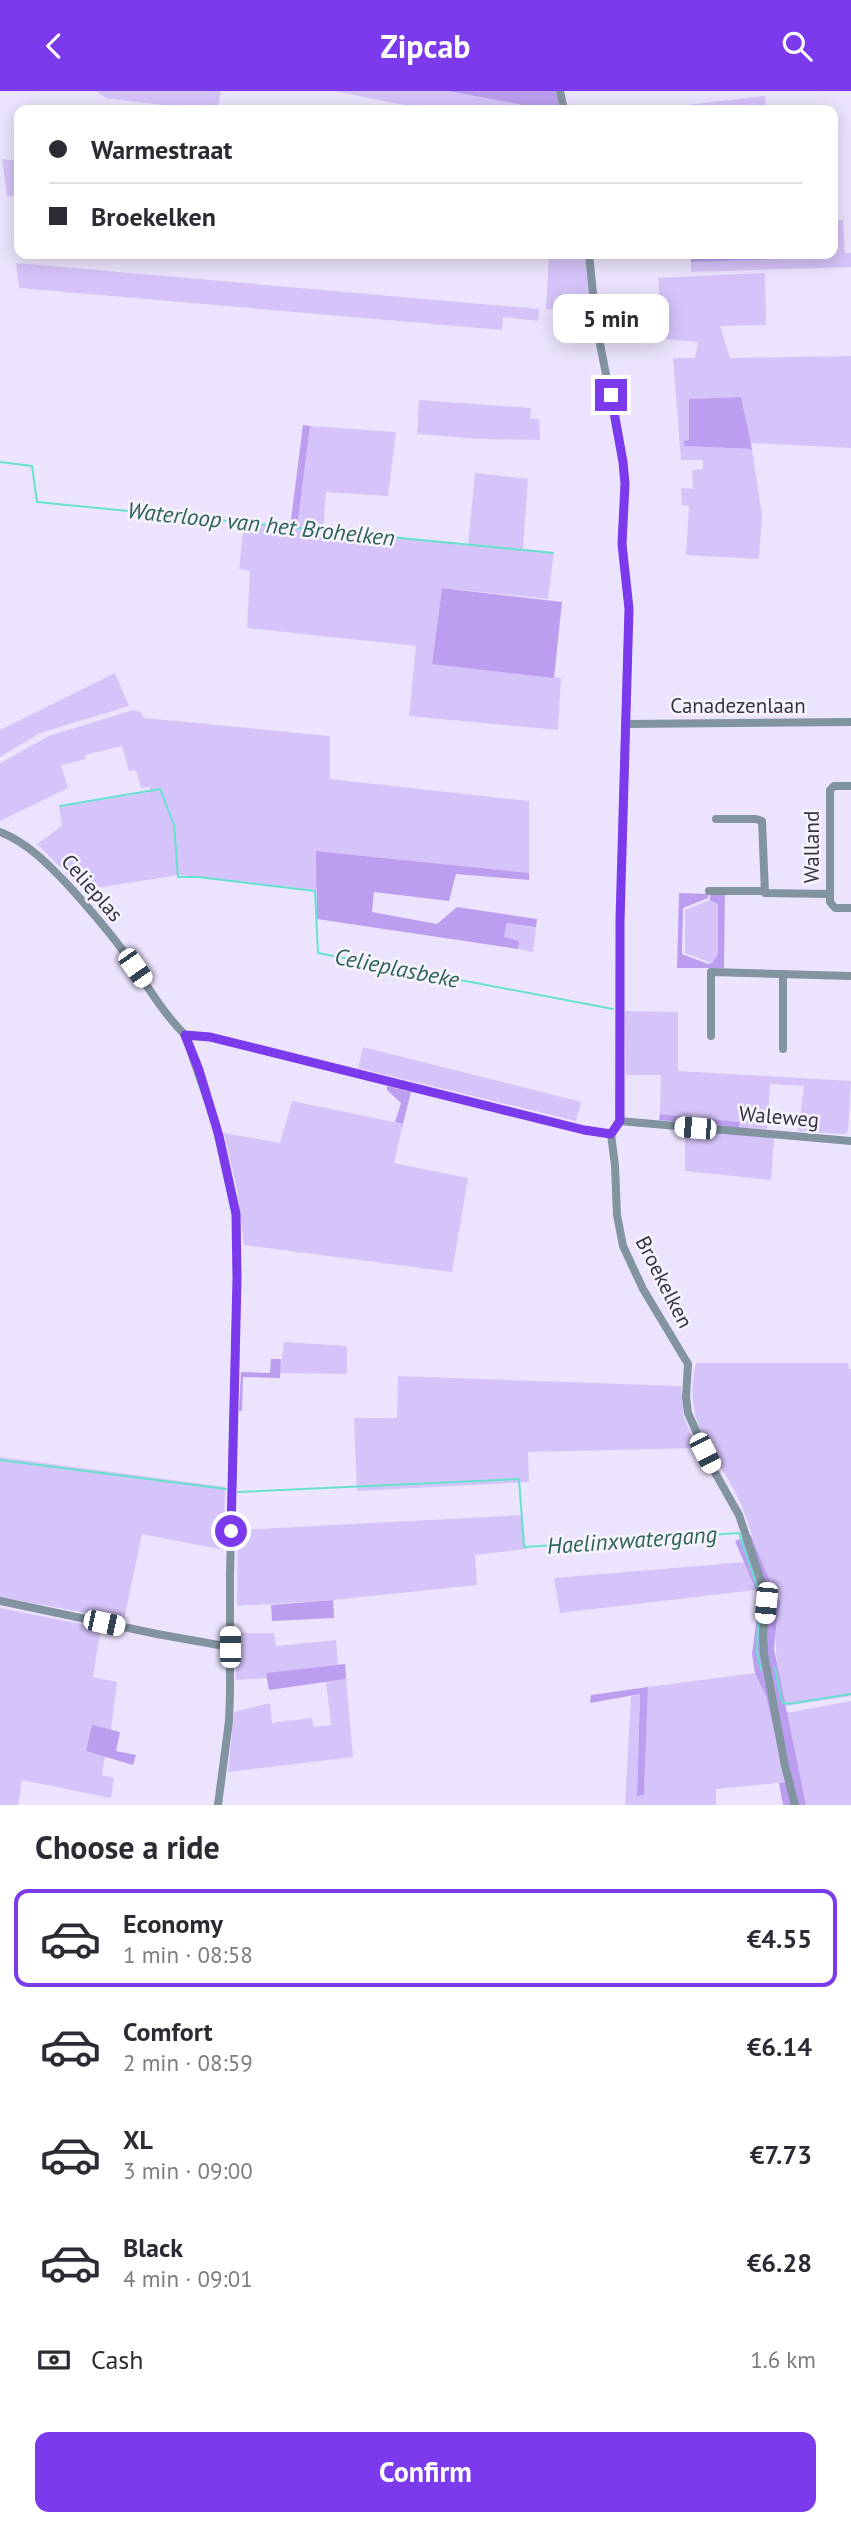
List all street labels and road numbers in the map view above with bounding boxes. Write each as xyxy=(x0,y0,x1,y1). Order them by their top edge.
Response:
street label: Canadezenlaan xyxy=(670,692,806,719)
street label: Walland xyxy=(798,811,825,883)
street label: Celieplas xyxy=(56,848,129,927)
street label: Waleweg xyxy=(738,1100,820,1133)
street label: Broekelken xyxy=(630,1231,699,1332)

